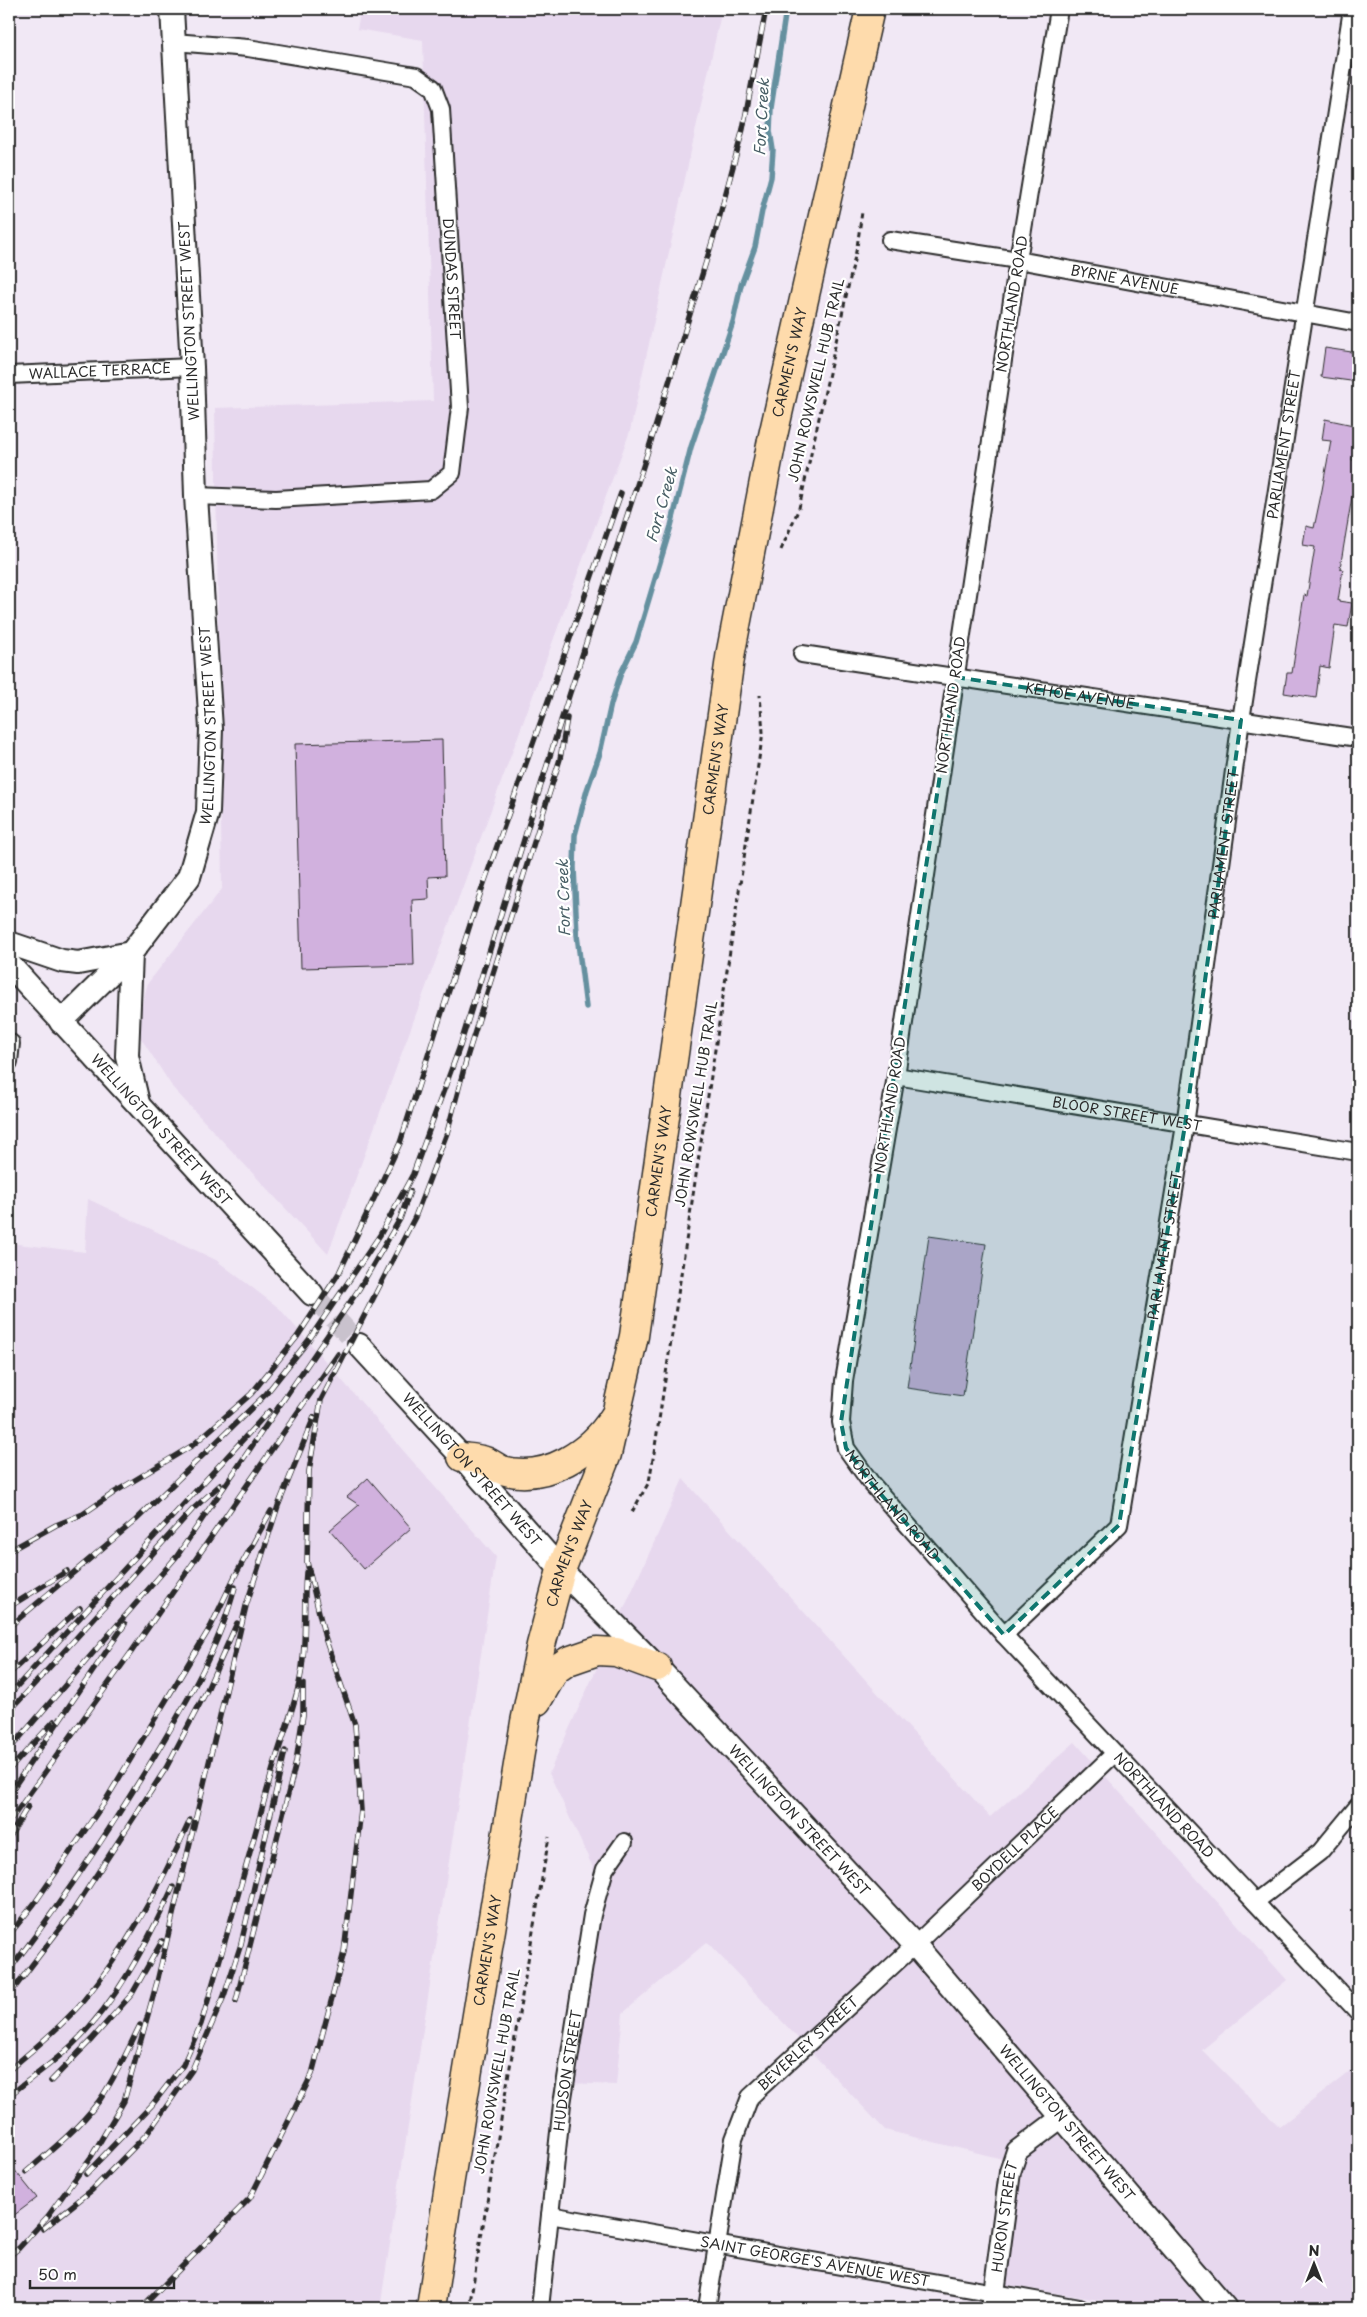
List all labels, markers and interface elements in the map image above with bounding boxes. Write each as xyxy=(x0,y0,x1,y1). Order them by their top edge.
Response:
water label: Fort Creek xyxy=(747,77,774,156)
street label: DUNDAS STREET xyxy=(438,218,467,340)
street label: WELLINGTON STREET WEST xyxy=(173,220,204,421)
street label: NORTHLAND ROAD xyxy=(990,234,1033,374)
street label: BYRNE AVENUE xyxy=(1069,259,1181,300)
street label: JOHN ROWSWELL HUB TRAIL xyxy=(782,276,849,484)
street label: CARMEN'S WAY xyxy=(766,305,812,419)
street label: WALLACE TERRACE xyxy=(28,357,172,384)
street label: PARLIAMENT STREET xyxy=(1261,368,1306,521)
water label: Fort Creek xyxy=(639,463,683,545)
street label: WELLINGTON STREET WEST xyxy=(193,625,221,828)
street label: NORTHLAND ROAD xyxy=(930,635,971,775)
street label: KEHOE AVENUE xyxy=(1024,677,1136,714)
street label: CARMEN'S WAY xyxy=(697,702,733,816)
street label: PARLIAMENT STREET xyxy=(1203,768,1244,920)
water label: Fort Creek xyxy=(550,858,575,937)
street label: JOHN ROWSWELL HUB TRAIL xyxy=(669,999,722,1209)
street label: NORTHLAND ROAD xyxy=(868,1035,911,1175)
street label: WELLINGTON STREET WEST xyxy=(86,1049,237,1210)
street label: BLOOR STREET WEST xyxy=(1051,1091,1204,1136)
street label: CARMEN'S WAY xyxy=(640,1104,677,1218)
street label: PARLIAMENT STREET xyxy=(1142,1169,1187,1322)
street label: WELLINGTON STREET WEST xyxy=(398,1388,547,1551)
street label: NORTHLAND ROAD xyxy=(840,1445,945,1565)
street label: CARMEN'S WAY xyxy=(541,1497,598,1609)
street label: WELLINGTON STREET WEST xyxy=(724,1740,876,1901)
street label: NORTHLAND ROAD xyxy=(1109,1747,1219,1863)
street label: BOYDELL PLACE xyxy=(966,1801,1063,1896)
street label: CARMEN'S WAY xyxy=(468,1893,507,2007)
street label: JOHN ROWSWELL HUB TRAIL xyxy=(468,1966,525,2175)
street label: BEVERLEY STREET xyxy=(753,1991,863,2095)
street label: HUDSON STREET xyxy=(548,2008,587,2132)
street label: WELLINGTON STREET WEST xyxy=(995,2040,1140,2206)
street label: HURON STREET xyxy=(986,2158,1023,2274)
street label: SAINT GEORGE'S AVENUE WEST xyxy=(699,2231,932,2291)
north arrow xyxy=(1290,2240,1340,2290)
text: N xyxy=(1308,2240,1320,2261)
scale bar xyxy=(30,2257,174,2289)
text: 50 m xyxy=(38,2262,77,2285)

